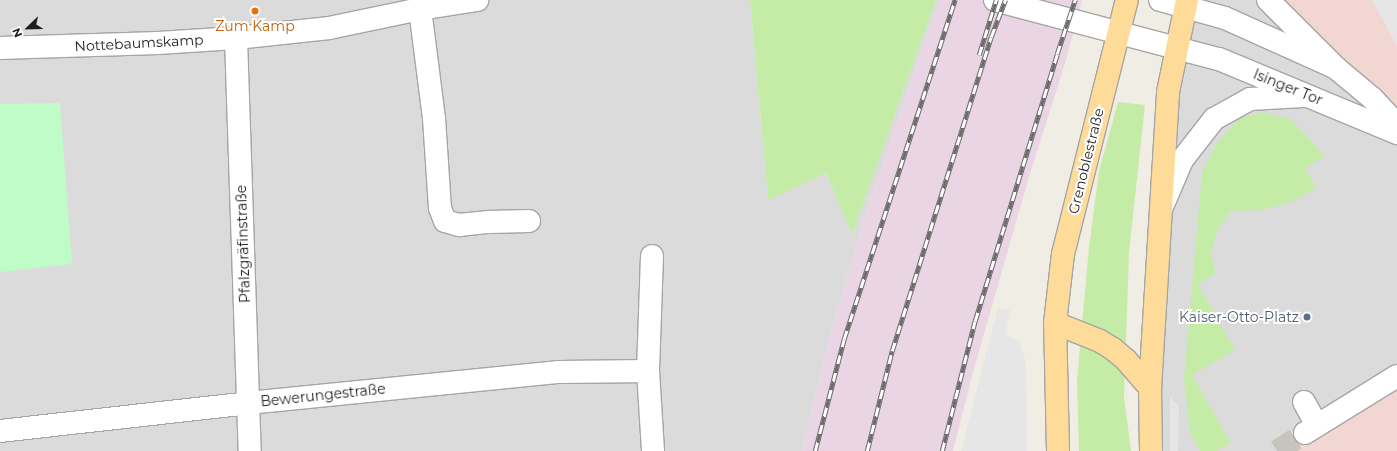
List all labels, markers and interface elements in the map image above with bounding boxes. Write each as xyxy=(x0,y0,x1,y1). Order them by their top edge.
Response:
marker: Zum Kamp xyxy=(250,6,260,16)
north arrow xyxy=(8,8,48,48)
place label: Zum Kamp xyxy=(215,18,295,34)
text: N xyxy=(9,26,25,40)
street label: Nottebaumskamp xyxy=(74,31,204,55)
street label: Isinger Tor xyxy=(1251,65,1325,109)
street label: Grenoblestraße xyxy=(1065,106,1107,216)
street label: Pfalzgräfinstraße xyxy=(233,185,253,303)
place label: Kaiser-Otto-Platz xyxy=(1179,309,1299,325)
marker: Kaiser-Otto-Platz xyxy=(1302,312,1312,322)
street label: Bewerungestraße xyxy=(260,380,386,410)

